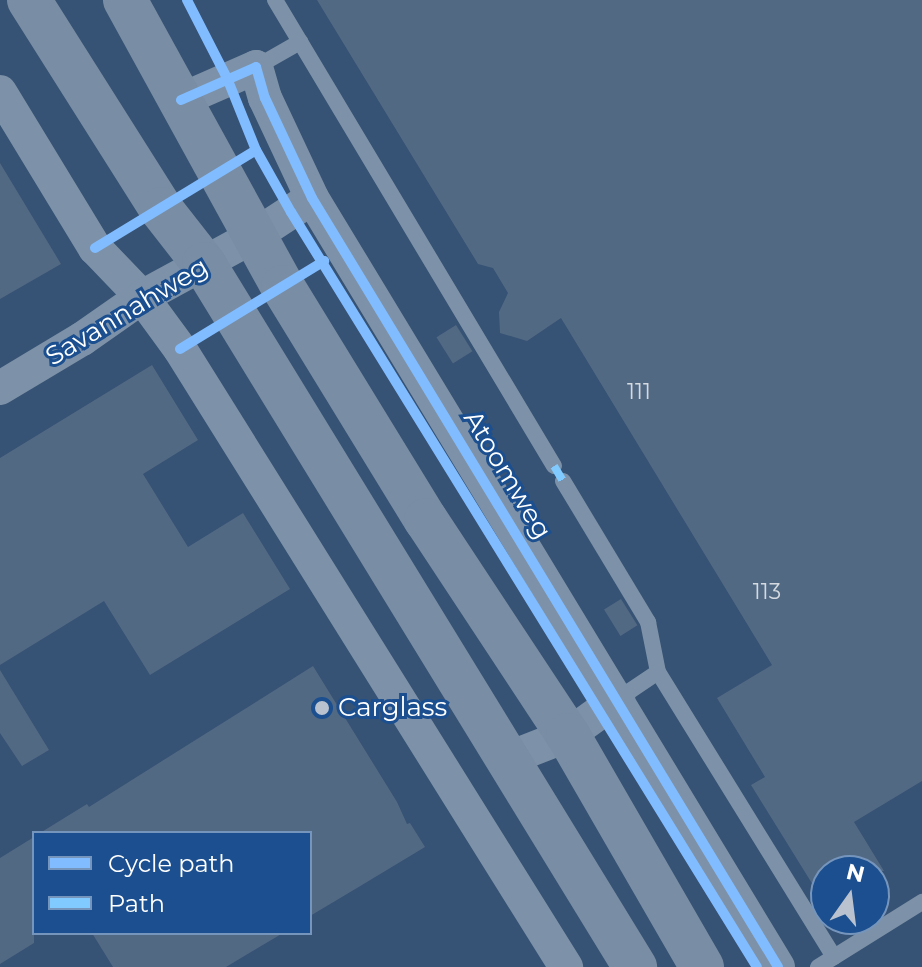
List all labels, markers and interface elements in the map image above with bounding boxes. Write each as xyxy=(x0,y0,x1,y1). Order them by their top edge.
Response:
street label: Savannahweg xyxy=(40,251,214,373)
house number: 111 xyxy=(627,379,651,405)
street label: Atoomweg xyxy=(456,405,558,545)
house number: 113 xyxy=(753,579,781,605)
place label: Carglass xyxy=(338,692,447,724)
marker: Carglass xyxy=(313,699,331,717)
legend xyxy=(32,831,312,935)
text: Cycle path xyxy=(108,849,235,878)
north arrow xyxy=(810,855,890,935)
text: N xyxy=(844,858,867,888)
text: Path xyxy=(108,889,165,918)

